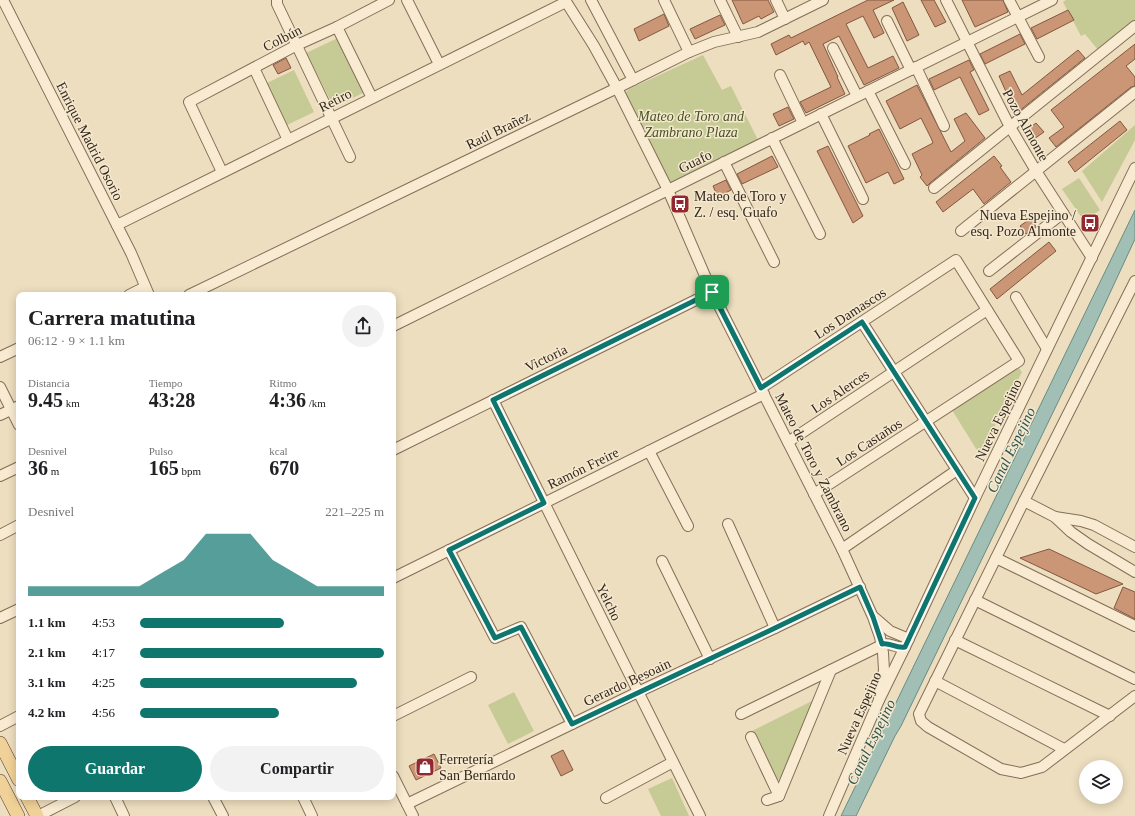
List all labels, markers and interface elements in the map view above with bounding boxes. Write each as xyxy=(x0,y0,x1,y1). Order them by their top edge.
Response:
street label: Colbún xyxy=(260,22,304,54)
street label: Enrique Madrid Osorio xyxy=(53,80,126,203)
street label: Retiro xyxy=(316,86,354,115)
street label: Pozo Almonte xyxy=(1000,87,1051,164)
street label: Raúl Brañez xyxy=(464,108,533,152)
park label: Mateo de Toro and Zambrano Plaza xyxy=(637,109,745,140)
street label: Guafo xyxy=(676,147,714,176)
place label: Mateo de Toro y Z. / esq. Guafo xyxy=(694,189,786,220)
bus stop icon: Mateo de Toro y Z. / esq. Guafo xyxy=(669,193,691,215)
place label: Nueva Espejino / esq. Pozo Almonte xyxy=(971,208,1076,239)
bus stop icon: Nueva Espejino / esq. Pozo Almonte xyxy=(1079,212,1101,234)
pin xyxy=(695,275,729,309)
icon: arrive xyxy=(701,281,723,303)
street label: Los Damascos xyxy=(812,285,889,342)
text: Carrera matutina xyxy=(28,305,196,330)
button: share xyxy=(342,305,384,347)
text: 06:12 · 9 × 1.1 km xyxy=(28,333,125,348)
street label: Victoria xyxy=(523,341,570,375)
street label: Los Alerces xyxy=(809,367,872,416)
text: Distancia xyxy=(28,377,70,389)
text: Tiempo xyxy=(149,377,182,389)
text: Ritmo xyxy=(269,377,297,389)
street label: Nueva Espejino xyxy=(972,377,1025,464)
text: 9.45 xyxy=(28,389,63,411)
text: 43:28 xyxy=(149,389,195,411)
text: 4:36 xyxy=(269,389,306,411)
street label: Mateo de Toro y Zambrano xyxy=(772,390,855,534)
text: km xyxy=(63,397,80,409)
text: /km xyxy=(306,397,326,409)
water label: Canal Espejino xyxy=(983,404,1039,495)
street label: Los Castaños xyxy=(834,416,905,469)
text: Desnivel xyxy=(28,445,67,457)
text: Pulso xyxy=(149,445,173,457)
text: kcal xyxy=(269,445,288,457)
street label: Ramón Freire xyxy=(545,445,621,492)
text: 36 xyxy=(28,457,48,479)
text: 165 xyxy=(149,457,179,479)
text: 670 xyxy=(269,457,299,479)
text: m xyxy=(48,465,59,477)
text: bpm xyxy=(179,465,201,477)
text: Desnivel xyxy=(28,504,74,519)
text: 221–225 m xyxy=(325,504,384,519)
street label: Yelcho xyxy=(593,581,624,623)
text: 1.1 km xyxy=(28,615,66,630)
text: 4:53 xyxy=(92,615,115,630)
text: 2.1 km xyxy=(28,645,66,660)
text: 4:17 xyxy=(92,645,115,660)
street label: Gerardo Besoain xyxy=(581,656,673,709)
street label: Nueva Espejino xyxy=(834,669,884,757)
text: 3.1 km xyxy=(28,675,66,690)
text: 4:25 xyxy=(92,675,115,690)
water label: Canal Espejino xyxy=(843,696,899,787)
text: 4.2 km xyxy=(28,705,66,720)
text: 4:56 xyxy=(92,705,115,720)
button: Guardar xyxy=(28,746,202,792)
button: Compartir xyxy=(210,746,384,792)
place label: Ferretería San Bernardo xyxy=(439,752,516,783)
shop icon: Ferretería San Bernardo xyxy=(414,756,436,778)
map controls xyxy=(1079,760,1123,804)
button: layers xyxy=(1079,760,1123,804)

